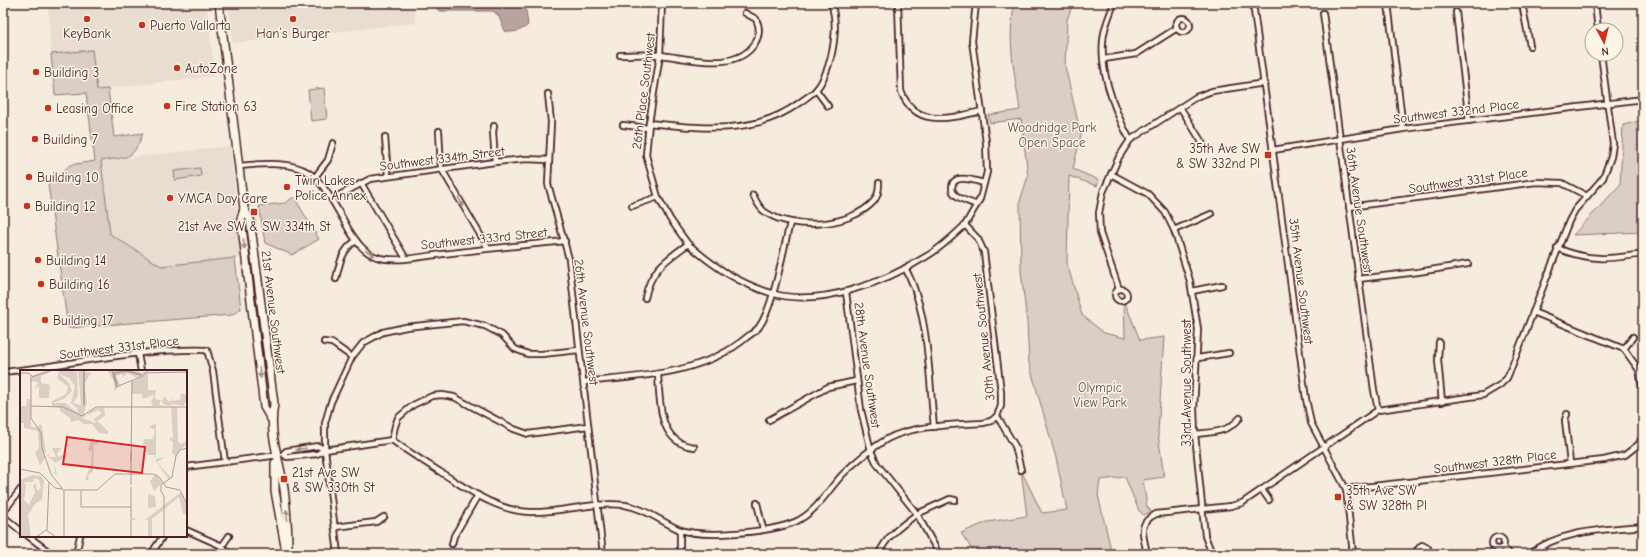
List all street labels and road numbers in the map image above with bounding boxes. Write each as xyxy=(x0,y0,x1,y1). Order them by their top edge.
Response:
street label: 26th Place Southwest xyxy=(629,31,658,150)
street label: Southwest 332nd Place xyxy=(1392,96,1520,127)
street label: Southwest 334th Street xyxy=(379,143,507,174)
street label: 36th Avenue Southwest xyxy=(1343,146,1376,275)
street label: Southwest 331st Place xyxy=(1407,165,1529,196)
street label: 35th Avenue Southwest xyxy=(1286,217,1317,346)
street label: Southwest 333rd Street xyxy=(420,224,549,253)
street label: 21st Avenue Southwest xyxy=(259,250,289,376)
street label: 26th Avenue Southwest xyxy=(571,258,602,387)
street label: 30th Avenue Southwest xyxy=(969,271,998,401)
street label: 28th Avenue Southwest xyxy=(851,301,884,430)
street label: 33rd Avenue Southwest xyxy=(1179,318,1194,447)
street label: Southwest 331st Place xyxy=(58,333,180,362)
street label: Southwest 328th Place xyxy=(1433,446,1558,476)

